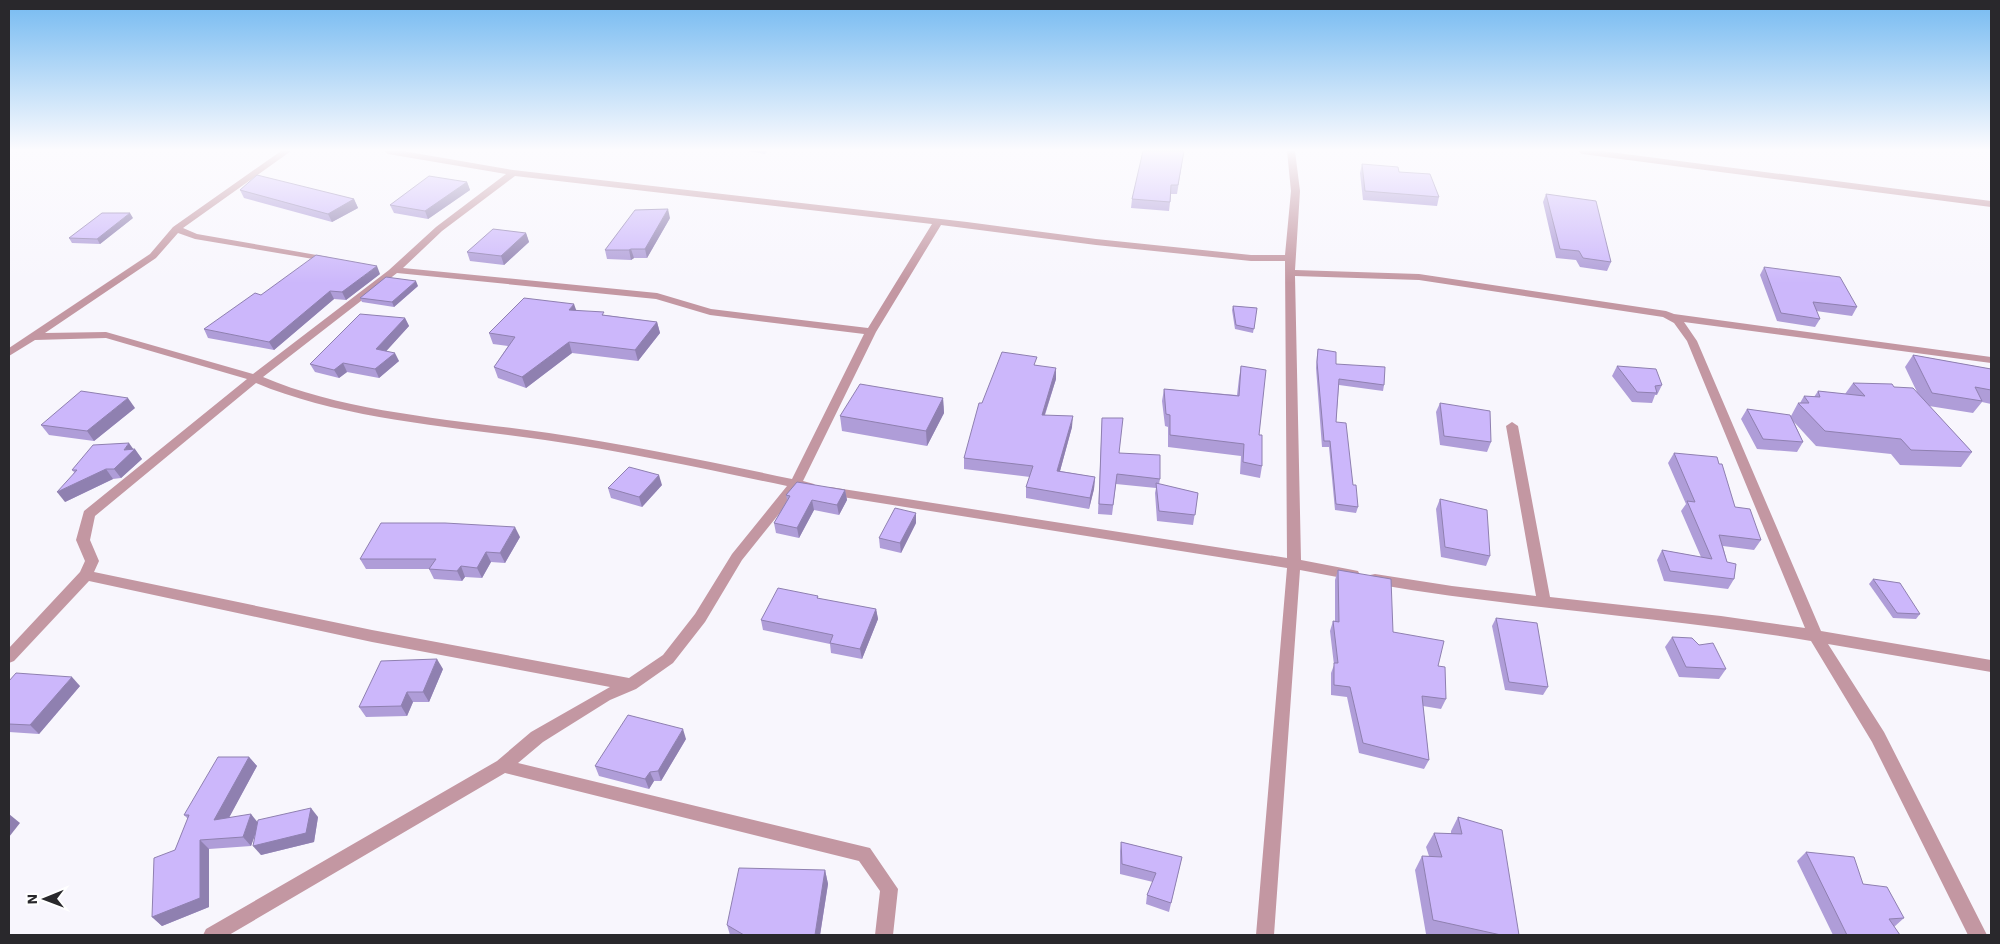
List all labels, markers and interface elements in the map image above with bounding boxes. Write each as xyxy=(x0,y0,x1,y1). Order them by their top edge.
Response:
north arrow xyxy=(20,874,70,924)
text: N xyxy=(24,894,40,905)

